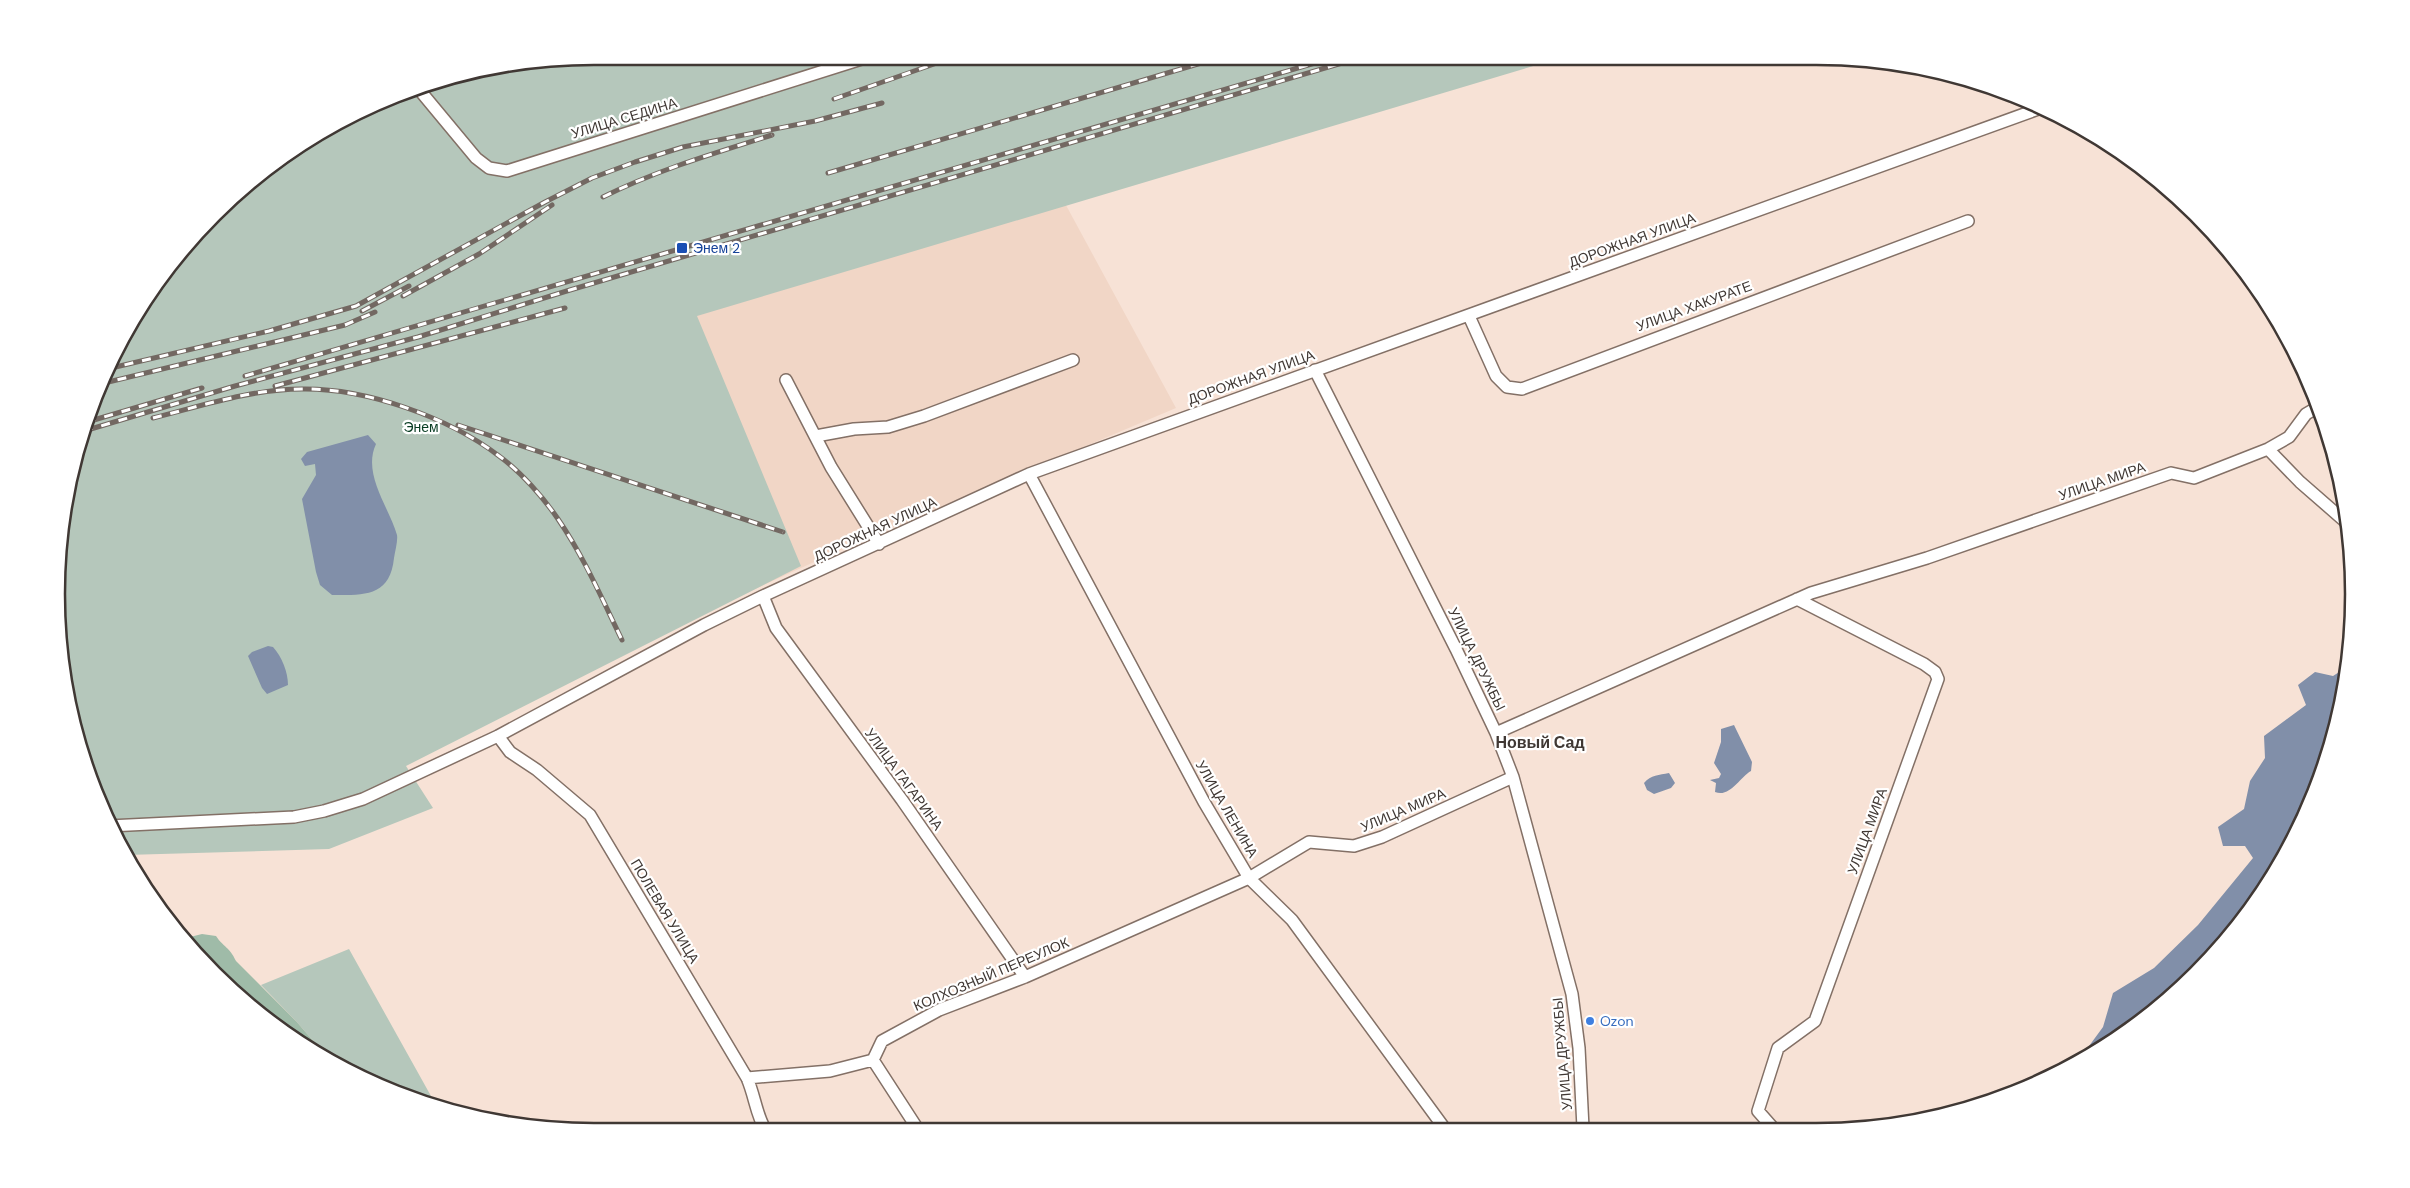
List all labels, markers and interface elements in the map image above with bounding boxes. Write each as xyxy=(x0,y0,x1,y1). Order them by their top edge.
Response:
street label: УЛИЦА СЕДИНА xyxy=(569,93,680,143)
street label: ДОРОЖНАЯ УЛИЦА xyxy=(1566,208,1698,271)
place label: Энем 2 xyxy=(693,239,740,257)
marker: Энем 2 xyxy=(675,241,689,255)
street label: УЛИЦА ХАКУРАТЕ xyxy=(1634,277,1754,335)
street label: ДОРОЖНАЯ УЛИЦА xyxy=(1185,345,1317,408)
park label: Энем xyxy=(403,418,439,436)
street label: УЛИЦА МИРА xyxy=(2056,458,2148,504)
street label: ДОРОЖНАЯ УЛИЦА xyxy=(811,492,940,565)
street label: УЛИЦА ДРУЖБЫ xyxy=(1444,604,1510,714)
street label: УЛИЦА ГАГАРИНА xyxy=(861,724,947,834)
district label: Новый Сад xyxy=(1495,732,1585,753)
street label: УЛИЦА ЛЕНИНА xyxy=(1192,757,1262,861)
street label: УЛИЦА МИРА xyxy=(1358,784,1449,836)
street label: УЛИЦА МИРА xyxy=(1843,785,1891,877)
street label: ПОЛЕВАЯ УЛИЦА xyxy=(627,855,704,967)
street label: КОЛХОЗНЫЙ ПЕРЕУЛОК xyxy=(911,933,1072,1015)
street label: УЛИЦА ДРУЖБЫ xyxy=(1548,997,1576,1111)
place label: Ozon xyxy=(1600,1012,1634,1030)
marker: Ozon xyxy=(1584,1015,1596,1027)

